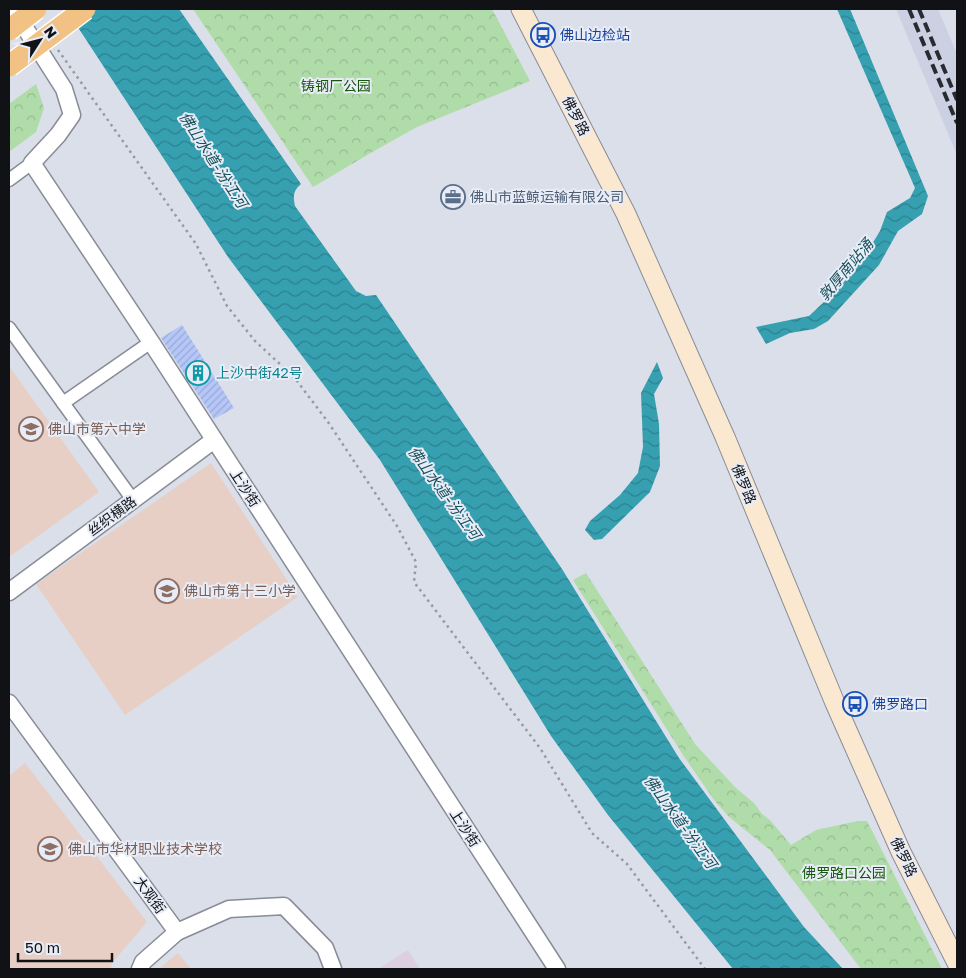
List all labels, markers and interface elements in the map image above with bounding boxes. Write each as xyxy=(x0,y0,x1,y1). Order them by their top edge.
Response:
north arrow xyxy=(15,15,65,65)
bus stop icon: 佛山边检站 xyxy=(530,22,556,48)
text: N xyxy=(41,23,61,41)
place label: 佛山边检站 xyxy=(560,26,630,43)
park label: 铸钢厂公园 xyxy=(301,77,371,94)
street label: 佛罗路 xyxy=(559,93,594,138)
water label: 佛山水道-汾江河 xyxy=(176,108,253,213)
office icon: 佛山市蓝鲸运输有限公司 xyxy=(440,184,466,210)
place label: 佛山市蓝鲸运输有限公司 xyxy=(470,188,624,205)
water label: 敦厚南站涌 xyxy=(814,233,878,304)
building icon: 上沙中街42号 xyxy=(185,360,211,386)
place label: 上沙中街42号 xyxy=(216,364,303,381)
school or university icon: 佛山市第六中学 xyxy=(18,416,44,442)
place label: 佛山市第六中学 xyxy=(48,420,146,437)
water label: 佛山水道-汾江河 xyxy=(405,442,486,545)
street label: 佛罗路 xyxy=(729,461,760,506)
street label: 上沙街 xyxy=(227,465,264,510)
street label: 丝织横路 xyxy=(84,492,139,539)
school or university icon: 佛山市第十三小学 xyxy=(154,578,180,604)
place label: 佛山市第十三小学 xyxy=(184,582,296,599)
bus stop icon: 佛罗路口 xyxy=(842,691,868,717)
place label: 佛罗路口 xyxy=(872,695,928,712)
water label: 佛山水道-汾江河 xyxy=(641,771,722,874)
street label: 上沙街 xyxy=(447,805,484,850)
street label: 佛罗路 xyxy=(888,834,921,879)
school or university icon: 佛山市华材职业技术学校 xyxy=(37,836,63,862)
place label: 佛山市华材职业技术学校 xyxy=(68,840,222,857)
park label: 佛罗路口公园 xyxy=(802,864,886,881)
street label: 大观街 xyxy=(131,873,170,917)
scale bar xyxy=(18,930,111,962)
text: 50 m xyxy=(25,938,60,956)

